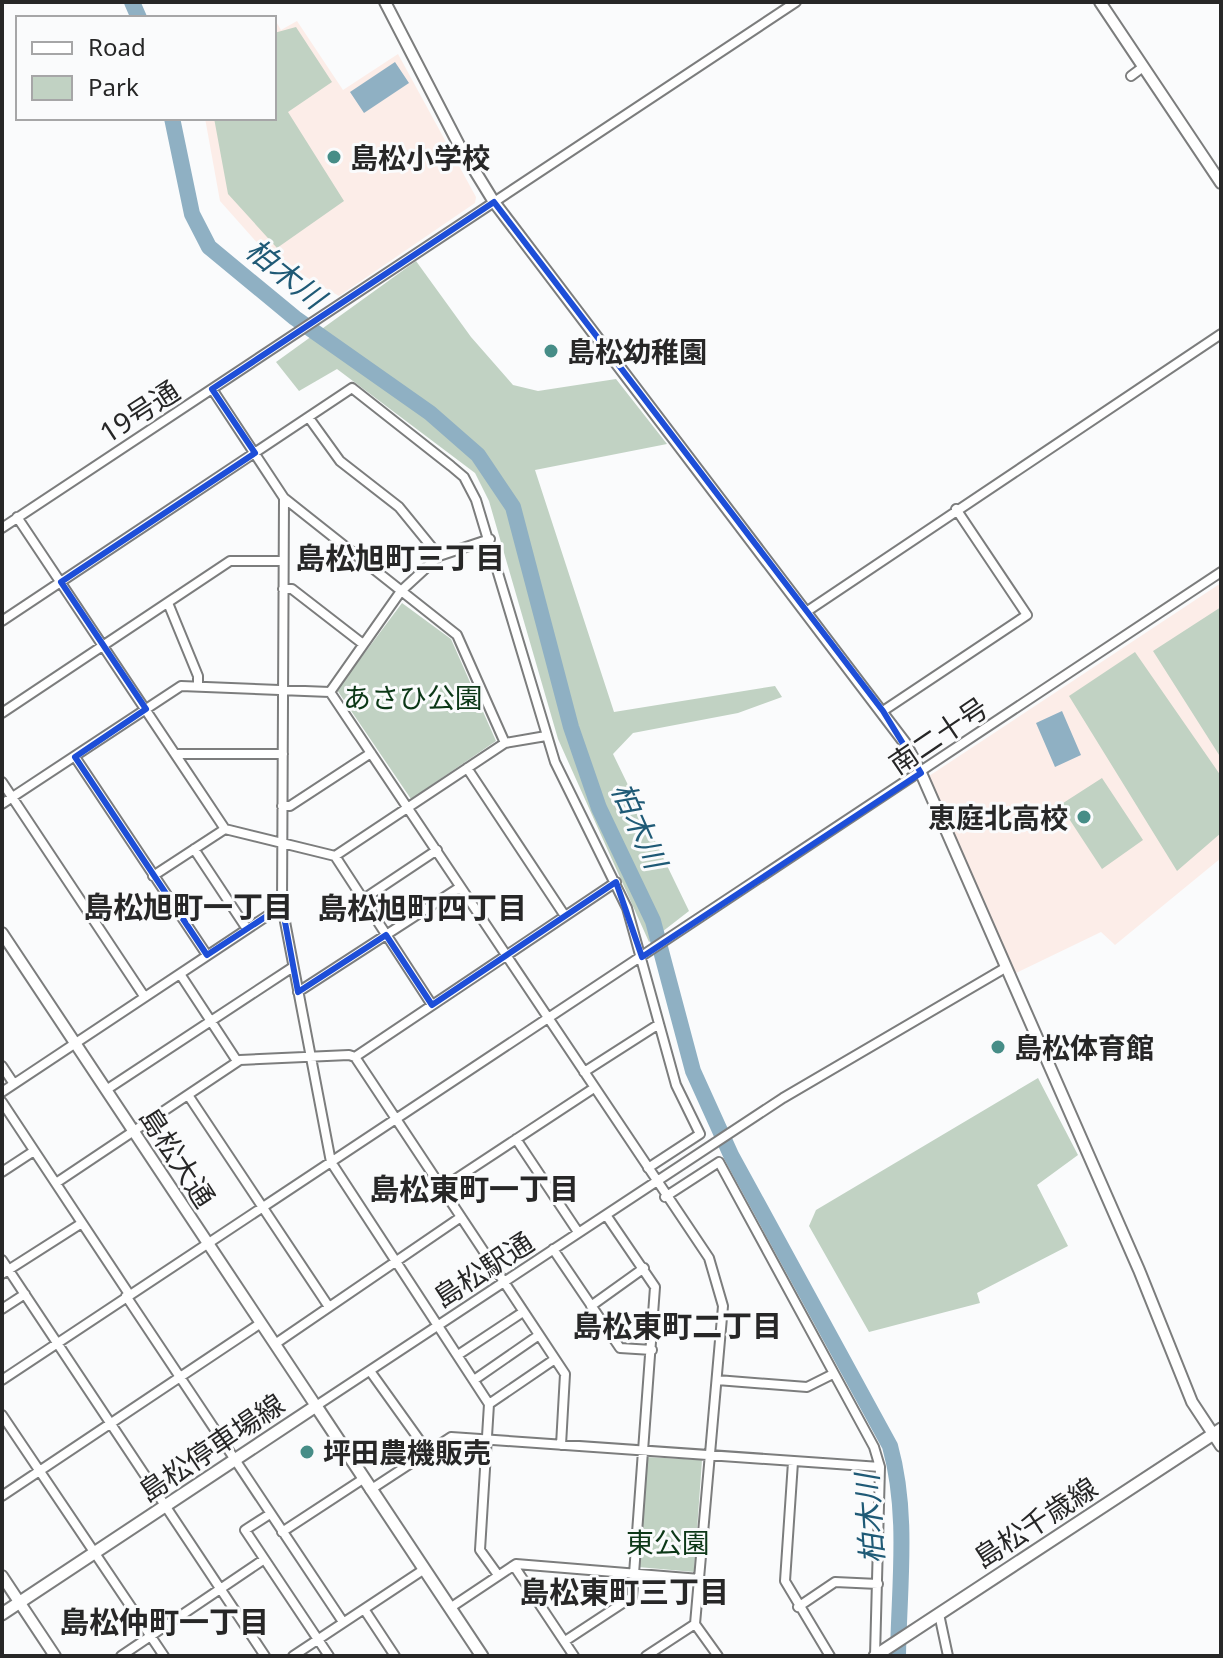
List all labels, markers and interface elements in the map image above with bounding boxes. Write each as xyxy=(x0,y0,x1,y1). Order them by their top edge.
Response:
legend xyxy=(16,16,276,120)
text: Road xyxy=(88,30,146,63)
text: Park xyxy=(88,70,139,103)
place label: 島松小学校 xyxy=(350,138,490,176)
marker: 島松小学校 xyxy=(325,148,343,166)
water label: 柏木川 xyxy=(238,229,336,319)
place label: 島松幼稚園 xyxy=(567,332,707,370)
marker: 島松幼稚園 xyxy=(542,342,560,360)
street label: 19号通 xyxy=(92,371,186,451)
district label: 島松旭町三丁目 xyxy=(295,537,505,578)
park label: あさひ公園 xyxy=(343,678,483,716)
street label: 南二十号 xyxy=(881,688,995,782)
water label: 柏木川 xyxy=(603,776,678,877)
place label: 恵庭北高校 xyxy=(928,798,1068,836)
marker: 恵庭北高校 xyxy=(1075,808,1093,826)
district label: 島松旭町一丁目 xyxy=(83,886,293,927)
district label: 島松旭町四丁目 xyxy=(317,887,527,928)
place label: 島松体育館 xyxy=(1014,1028,1154,1066)
marker: 島松体育館 xyxy=(989,1038,1007,1056)
street label: 島松大通 xyxy=(132,1100,224,1214)
district label: 島松東町一丁目 xyxy=(369,1168,579,1209)
street label: 島松駅通 xyxy=(426,1223,540,1315)
district label: 島松東町二丁目 xyxy=(572,1305,782,1346)
street label: 島松停車場線 xyxy=(131,1384,291,1510)
place label: 坪田農機販売 xyxy=(323,1433,491,1471)
marker: 坪田農機販売 xyxy=(298,1443,316,1461)
street label: 島松千歳線 xyxy=(966,1468,1104,1576)
water label: 柏木川 xyxy=(845,1470,893,1565)
park label: 東公園 xyxy=(626,1523,710,1561)
district label: 島松東町三丁目 xyxy=(519,1571,729,1612)
district label: 島松仲町一丁目 xyxy=(59,1601,269,1642)

